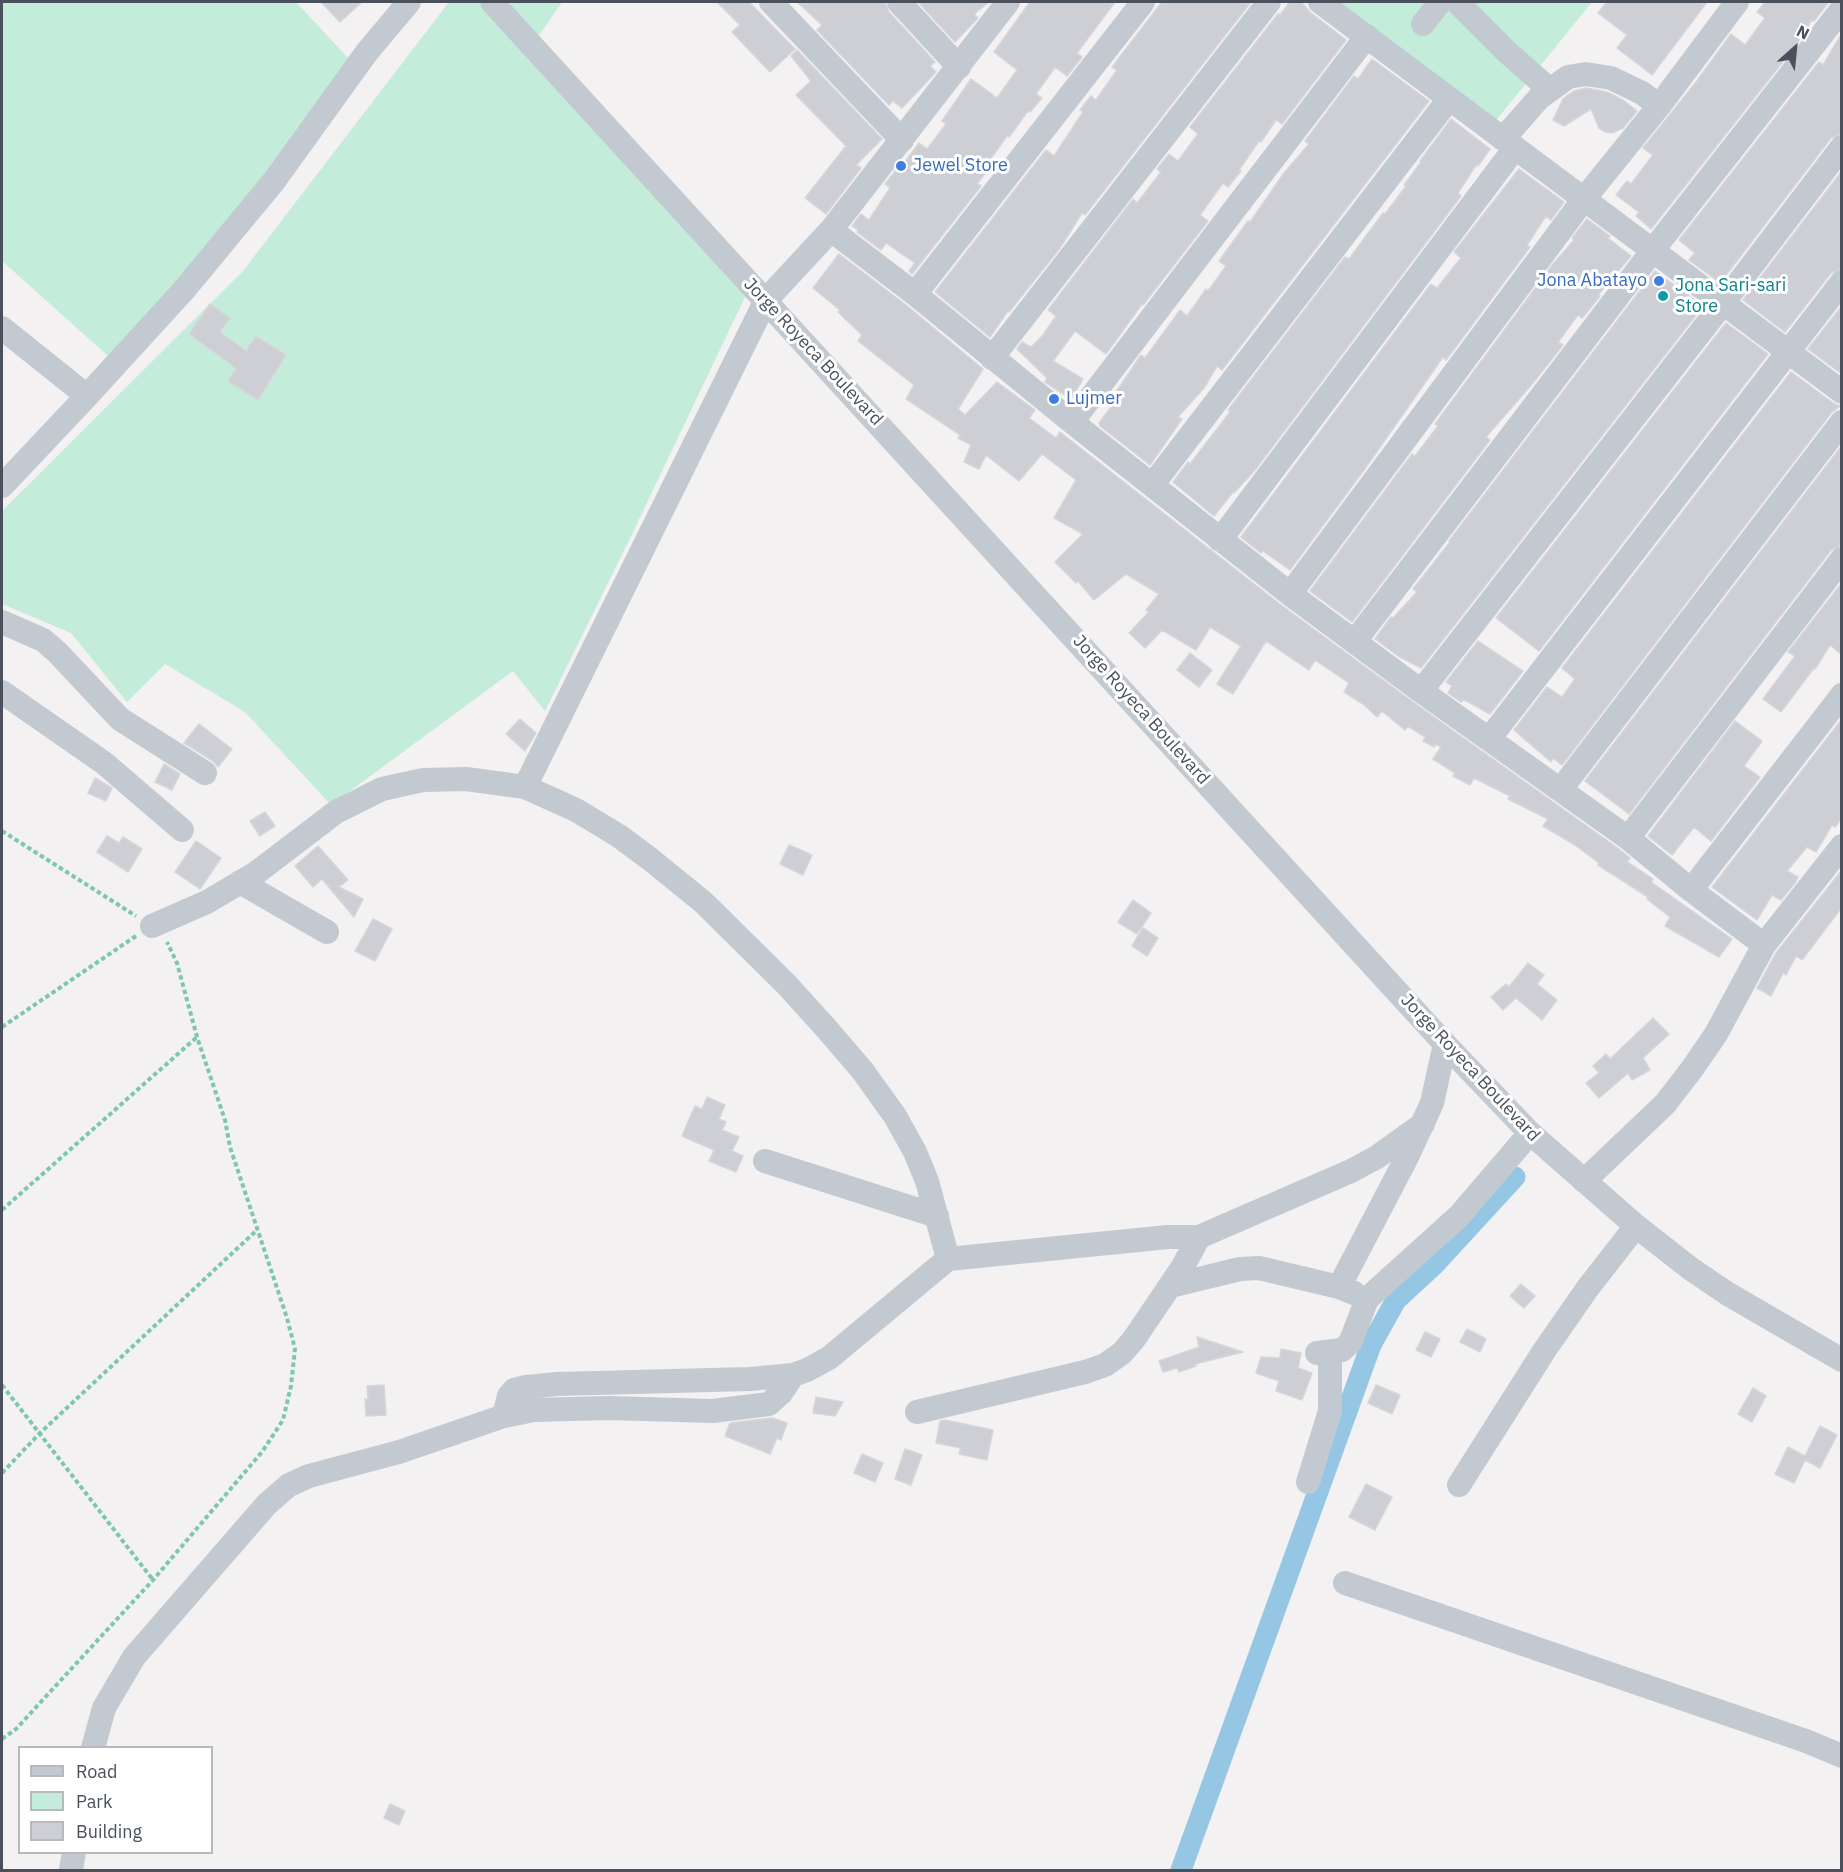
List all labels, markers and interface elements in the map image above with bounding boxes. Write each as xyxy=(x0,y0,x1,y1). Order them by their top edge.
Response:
north arrow xyxy=(1765,18,1825,78)
text: N xyxy=(1793,20,1813,44)
place label: Jewel Store xyxy=(913,155,1008,177)
marker: Jewel Store xyxy=(894,159,908,173)
place label: Jona Abatayo xyxy=(1537,270,1647,292)
street label: Jorge Royeca Boulevard xyxy=(739,274,887,430)
marker: Jona Abatayo xyxy=(1652,274,1666,288)
place label: Jona Sari-sari Store xyxy=(1675,275,1786,318)
marker: Jona Sari-sari Store xyxy=(1656,289,1670,303)
place label: Lujmer xyxy=(1066,388,1122,410)
marker: Lujmer xyxy=(1047,392,1061,406)
street label: Jorge Royeca Boulevard xyxy=(1068,631,1214,789)
street label: Jorge Royeca Boulevard xyxy=(1396,990,1544,1146)
legend xyxy=(18,1746,213,1854)
text: Road xyxy=(76,1760,117,1783)
text: Park xyxy=(76,1790,112,1813)
text: Building xyxy=(76,1820,142,1843)

